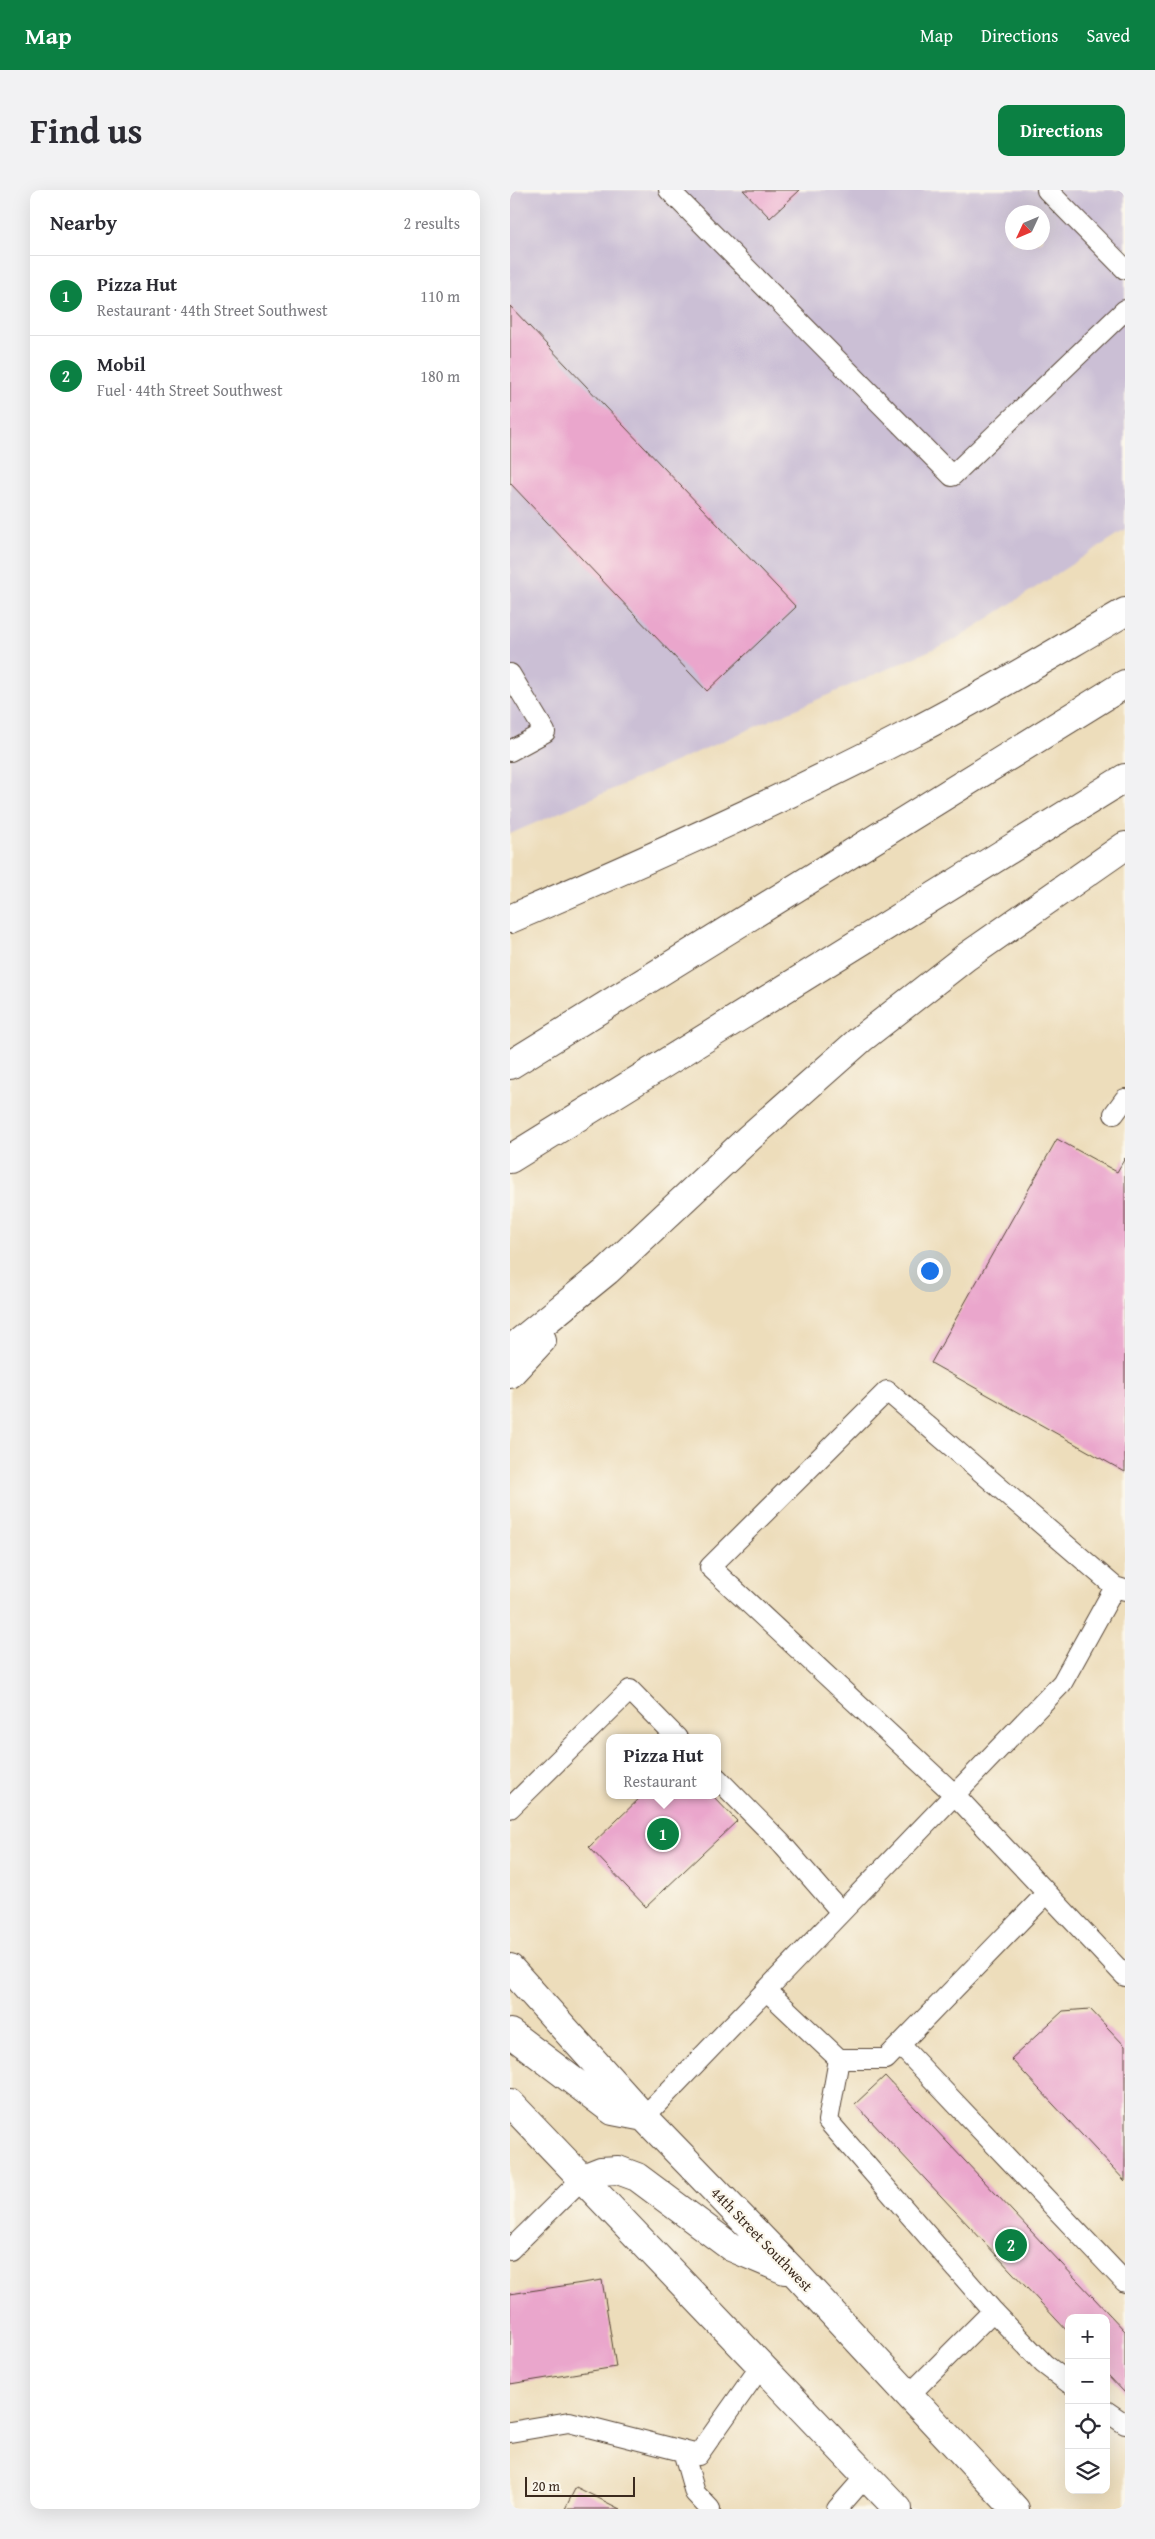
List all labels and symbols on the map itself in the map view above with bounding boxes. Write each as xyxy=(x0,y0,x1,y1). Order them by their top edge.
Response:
north arrow xyxy=(1005,205,1050,250)
your location xyxy=(917,1258,943,1284)
pin: 1 xyxy=(647,1815,679,1853)
street label: 44th Street Southwest xyxy=(706,2182,818,2296)
pin: 2 xyxy=(995,2226,1027,2264)
scale bar xyxy=(525,2474,635,2497)

